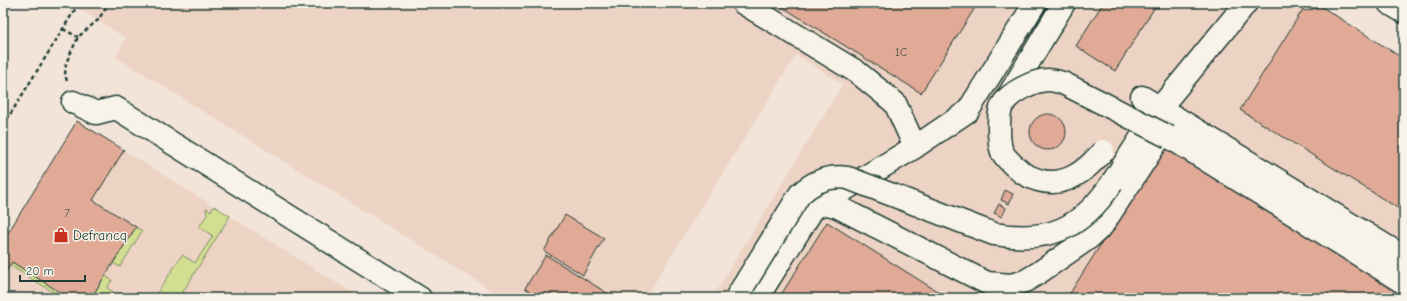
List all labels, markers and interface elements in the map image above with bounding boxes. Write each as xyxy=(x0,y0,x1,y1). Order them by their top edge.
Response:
house number: 1C xyxy=(895,45,907,59)
house number: 7 xyxy=(64,206,70,220)
shop icon: Defrancq xyxy=(52,226,70,244)
place label: Defrancq xyxy=(73,227,127,244)
scale bar xyxy=(20,257,85,283)
text: 20 m xyxy=(26,264,54,278)

